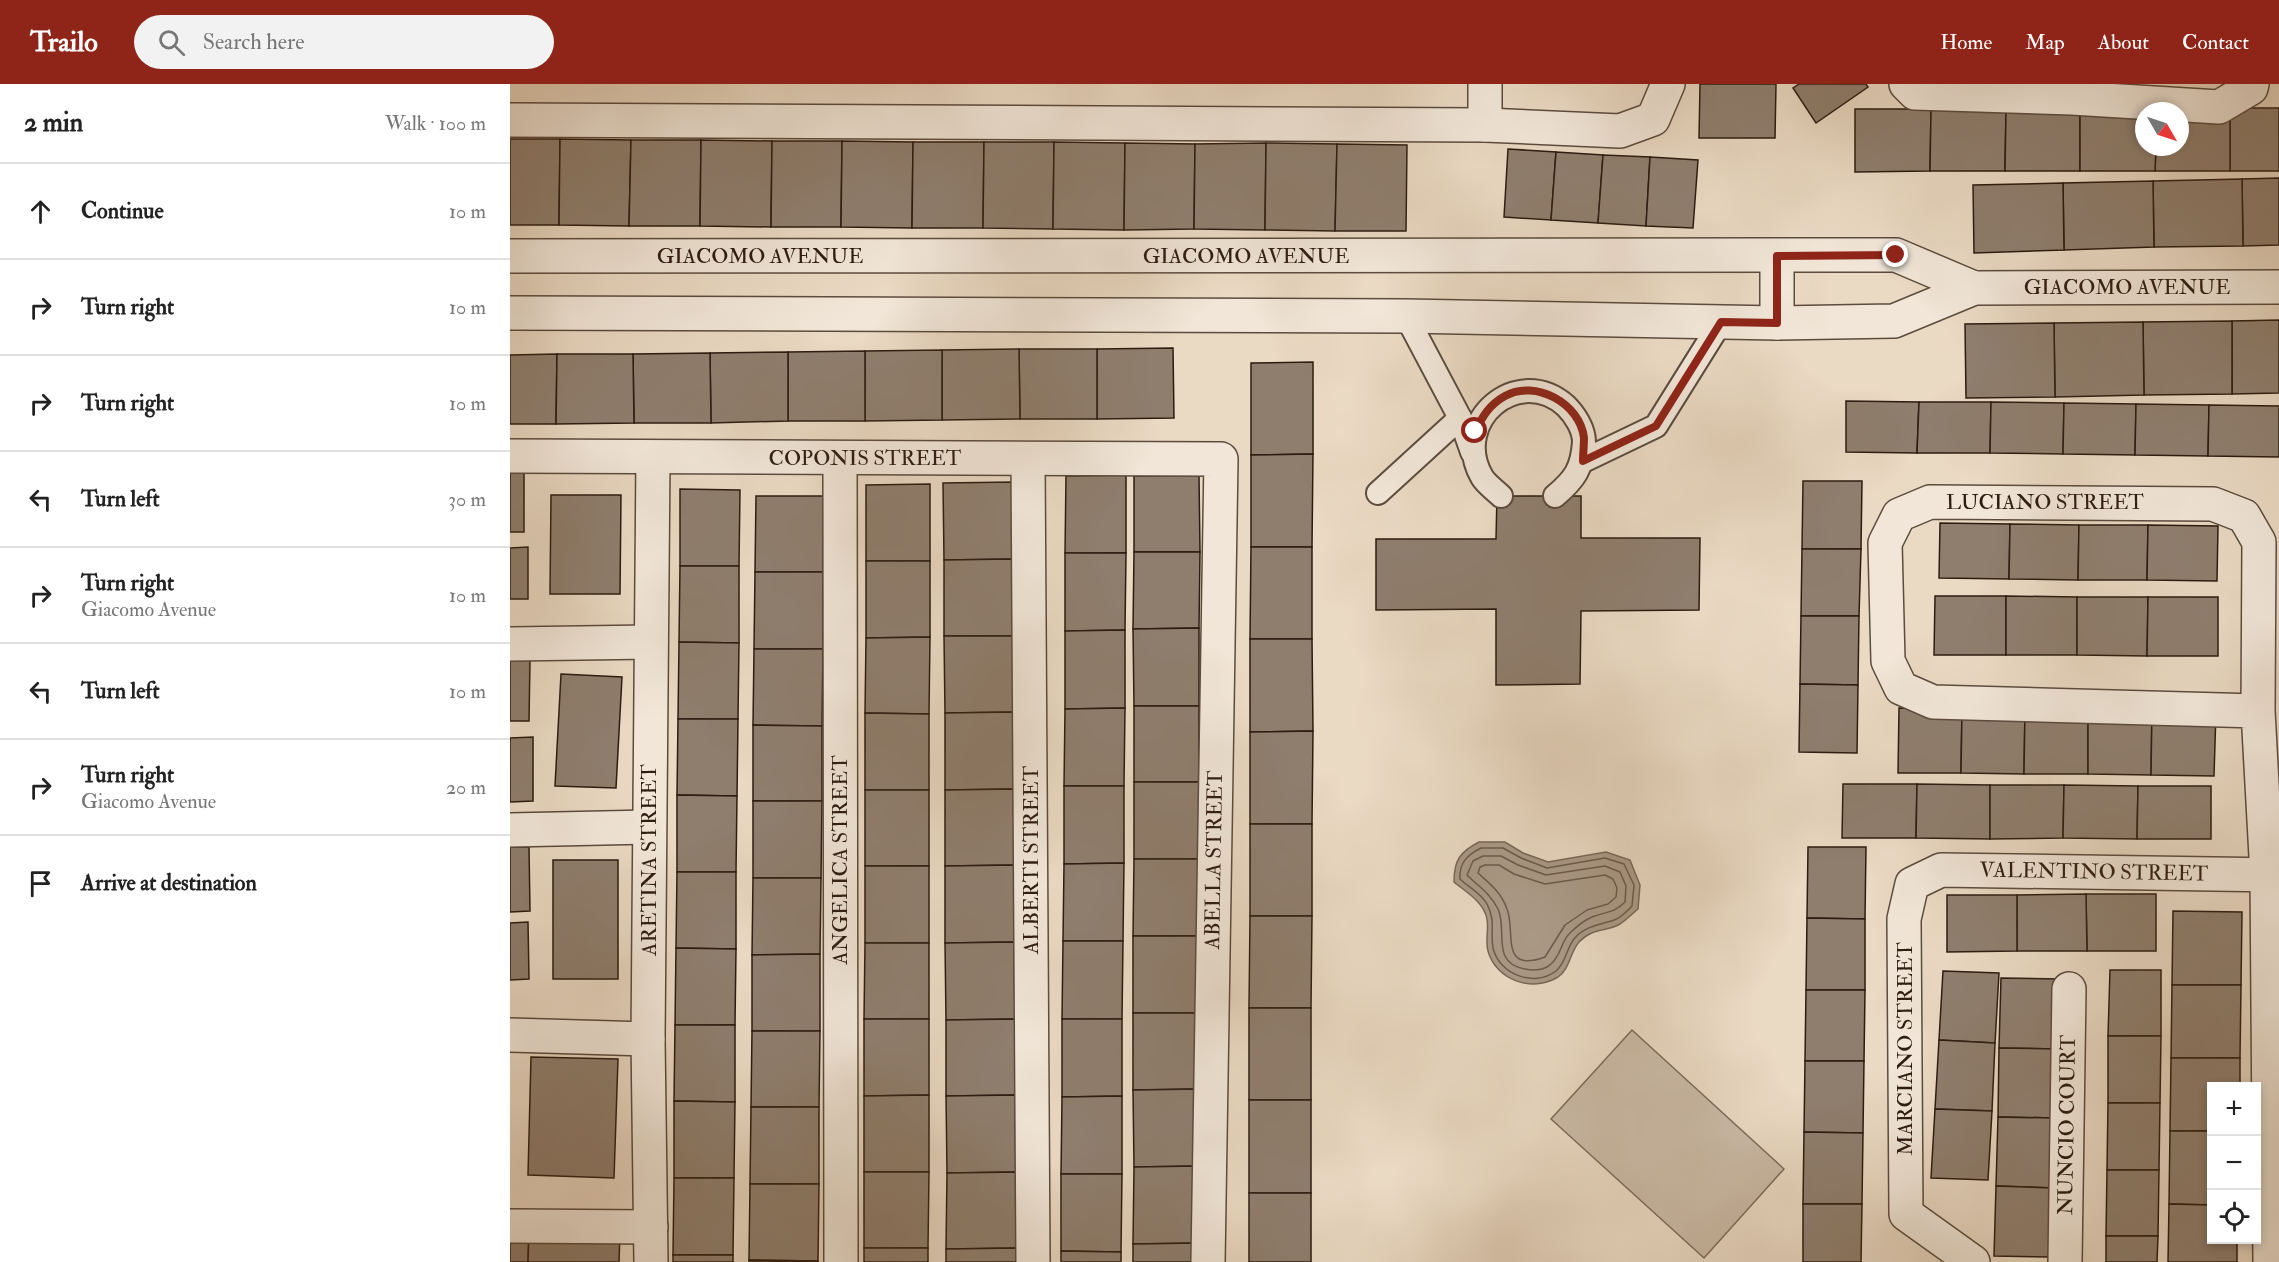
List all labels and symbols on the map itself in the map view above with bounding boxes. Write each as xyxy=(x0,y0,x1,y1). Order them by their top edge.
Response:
north arrow xyxy=(2135,102,2189,156)
route end xyxy=(1882,241,1908,267)
street label: GIACOMO AVENUE xyxy=(657,243,863,270)
street label: GIACOMO AVENUE xyxy=(1143,243,1349,270)
street label: GIACOMO AVENUE xyxy=(2024,274,2230,301)
route start xyxy=(1461,417,1487,443)
street label: COPONIS STREET xyxy=(769,445,962,472)
street label: LUCIANO STREET xyxy=(1946,489,2144,516)
street label: ANGELICA STREET xyxy=(827,755,854,966)
street label: ARETINA STREET xyxy=(636,764,663,957)
street label: ALBERTI STREET xyxy=(1018,765,1045,955)
street label: ABELLA STREET xyxy=(1199,770,1229,951)
street label: VALENTINO STREET xyxy=(1979,857,2209,888)
street label: MARCIANO STREET xyxy=(1892,942,1919,1156)
street label: NUNCIO COURT xyxy=(2052,1034,2082,1215)

